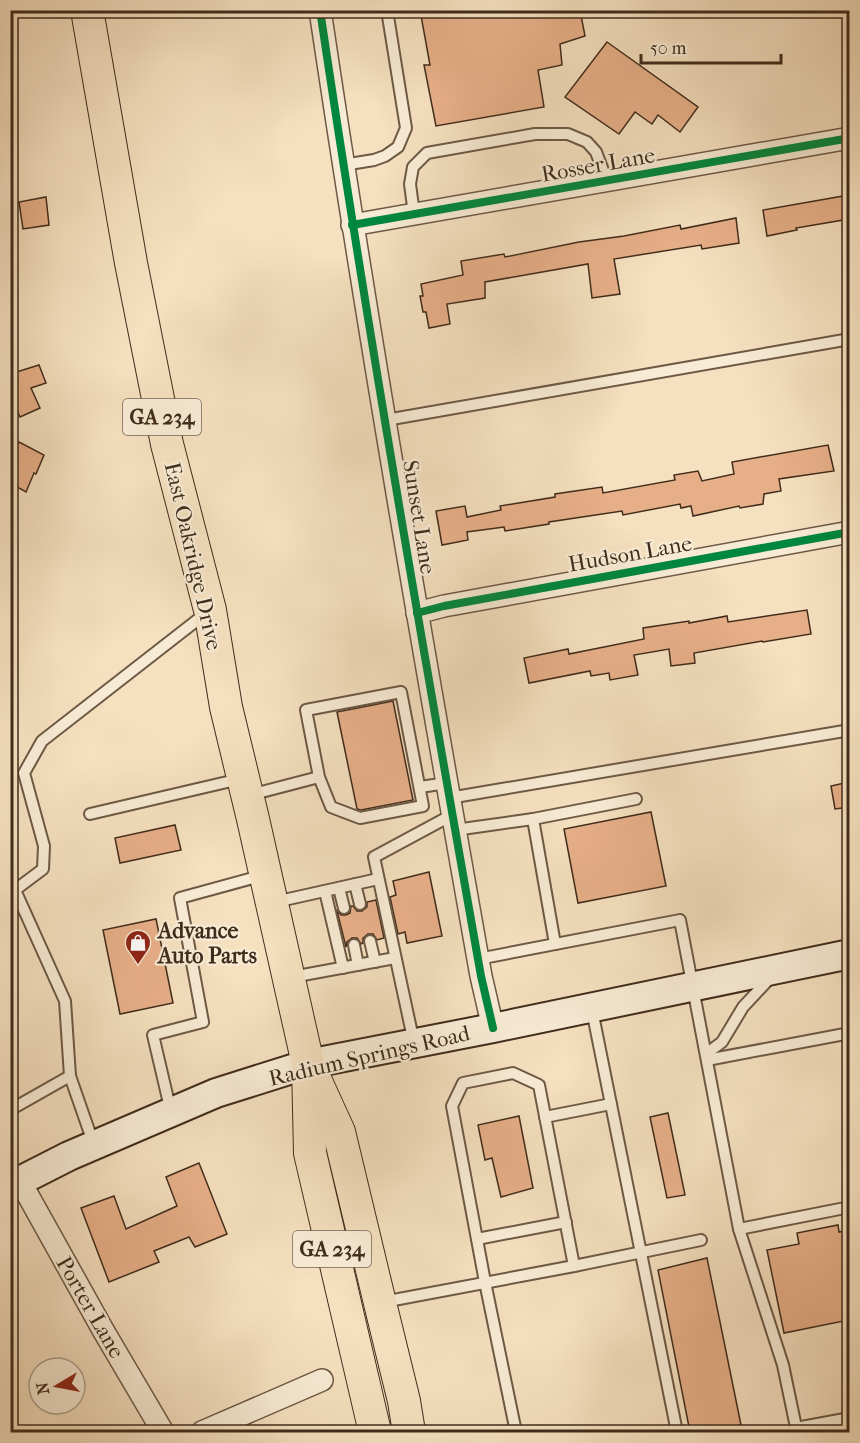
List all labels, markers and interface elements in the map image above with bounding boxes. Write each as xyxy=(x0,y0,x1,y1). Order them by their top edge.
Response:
scale bar xyxy=(641,27,780,65)
text: 50 m xyxy=(650,38,687,59)
street label: Rosser Lane xyxy=(539,142,657,188)
road number: GA 234 xyxy=(123,399,201,435)
street label: Sunset Lane xyxy=(397,458,441,576)
street label: East Oakridge Drive xyxy=(159,460,227,653)
street label: Hudson Lane xyxy=(566,530,694,578)
place label: Advance Auto Parts xyxy=(156,918,257,969)
shop icon: Advance Auto Parts xyxy=(123,928,153,966)
street label: Radium Springs Road xyxy=(266,1020,473,1092)
road number: GA 234 xyxy=(293,1231,371,1267)
street label: Porter Lane xyxy=(51,1252,130,1363)
north arrow xyxy=(27,1356,87,1416)
text: N xyxy=(32,1380,53,1396)

